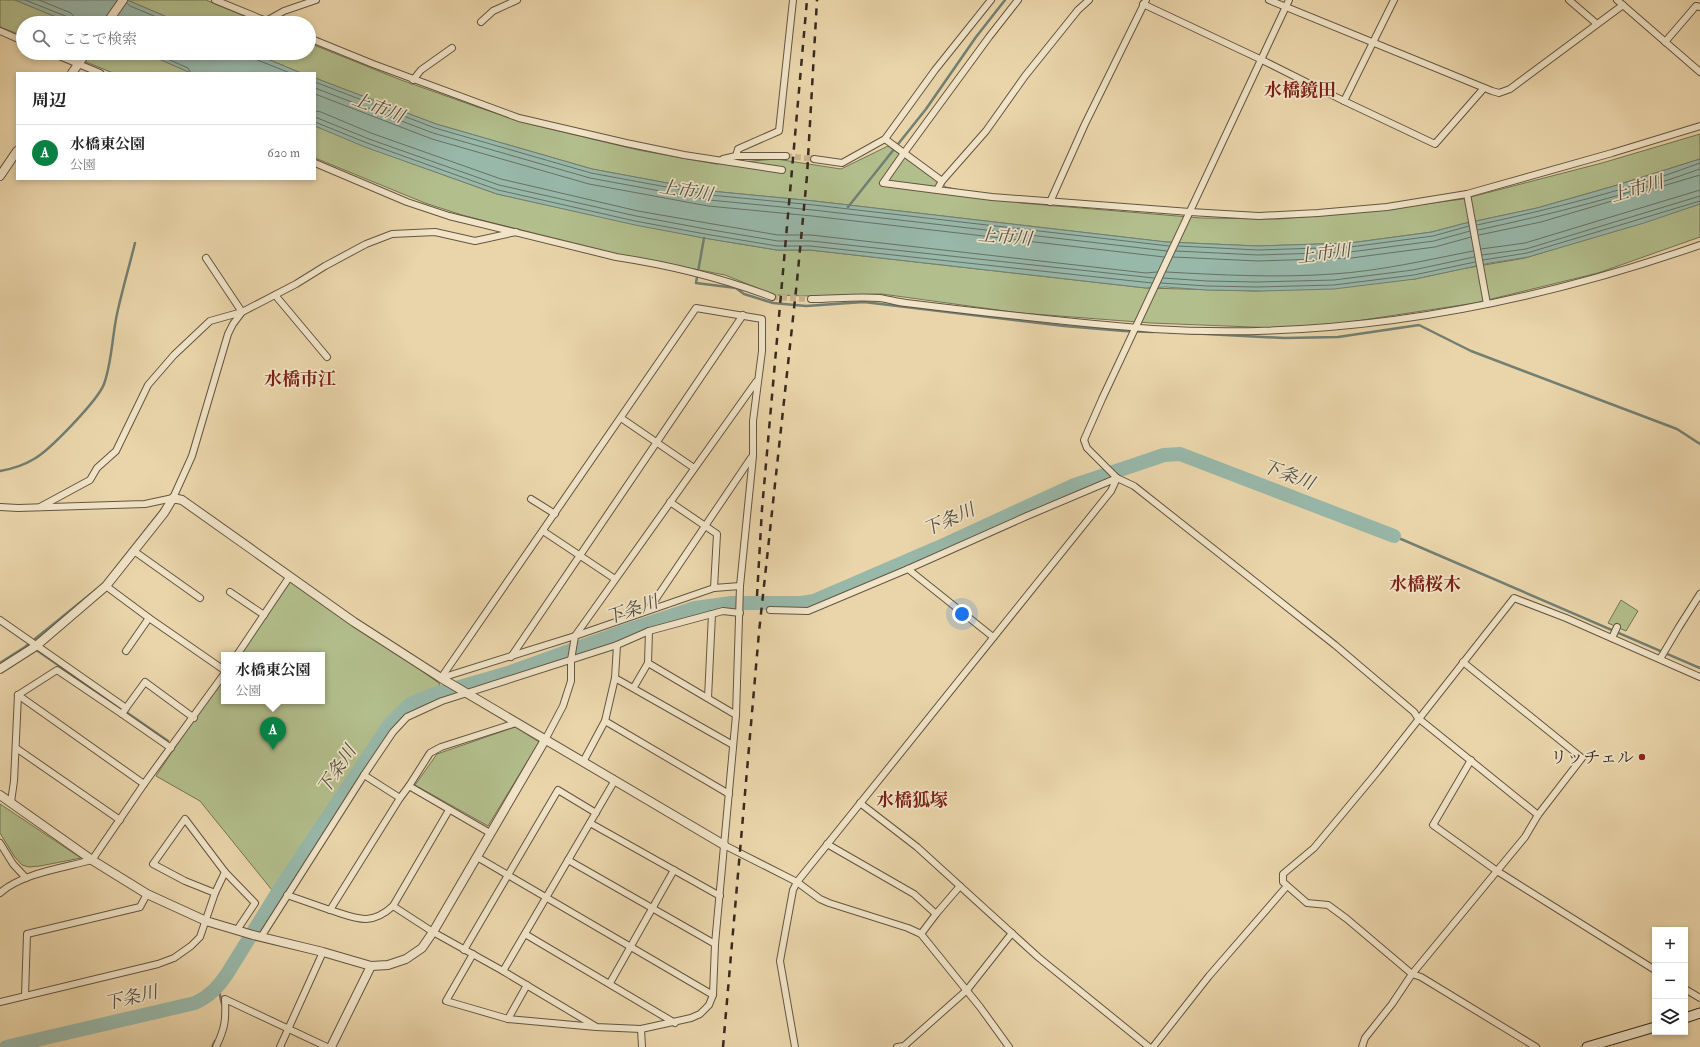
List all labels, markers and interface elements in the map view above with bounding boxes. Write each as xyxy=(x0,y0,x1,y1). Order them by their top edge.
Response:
search box xyxy=(16,16,316,60)
icon: search xyxy=(30,27,52,49)
text: ここで検索 xyxy=(62,30,137,49)
district label: 水橋鏡田 xyxy=(1264,79,1336,102)
water label: 上市川 xyxy=(349,88,409,129)
text: 周辺 xyxy=(32,90,66,111)
text: 水橋東公園 xyxy=(70,135,145,154)
text: A xyxy=(41,145,49,161)
text: 620 m xyxy=(267,145,300,161)
text: 公園 xyxy=(70,157,96,173)
water label: 上市川 xyxy=(1608,170,1668,207)
water label: 上市川 xyxy=(658,175,716,207)
water label: 上市川 xyxy=(977,223,1035,251)
water label: 上市川 xyxy=(1296,239,1354,269)
district label: 水橋市江 xyxy=(264,368,336,391)
water label: 下条川 xyxy=(1259,455,1319,496)
water label: 下条川 xyxy=(920,498,980,541)
district label: 水橋桜木 xyxy=(1389,573,1461,596)
water label: 下条川 xyxy=(603,590,663,630)
your location xyxy=(952,604,972,624)
popup xyxy=(221,652,325,704)
text: 水橋東公園 xyxy=(235,661,311,680)
text: 公園 xyxy=(235,683,262,699)
pin: A xyxy=(260,717,286,750)
water label: 下条川 xyxy=(312,740,363,799)
place label: リッチェル xyxy=(1550,747,1634,768)
marker: リッチェル xyxy=(1637,752,1647,762)
district label: 水橋狐塚 xyxy=(876,789,948,812)
map controls xyxy=(1652,927,1688,1035)
button: + xyxy=(1652,927,1688,963)
button: − xyxy=(1652,963,1688,999)
water label: 下条川 xyxy=(102,980,162,1015)
button: layers xyxy=(1652,999,1688,1035)

